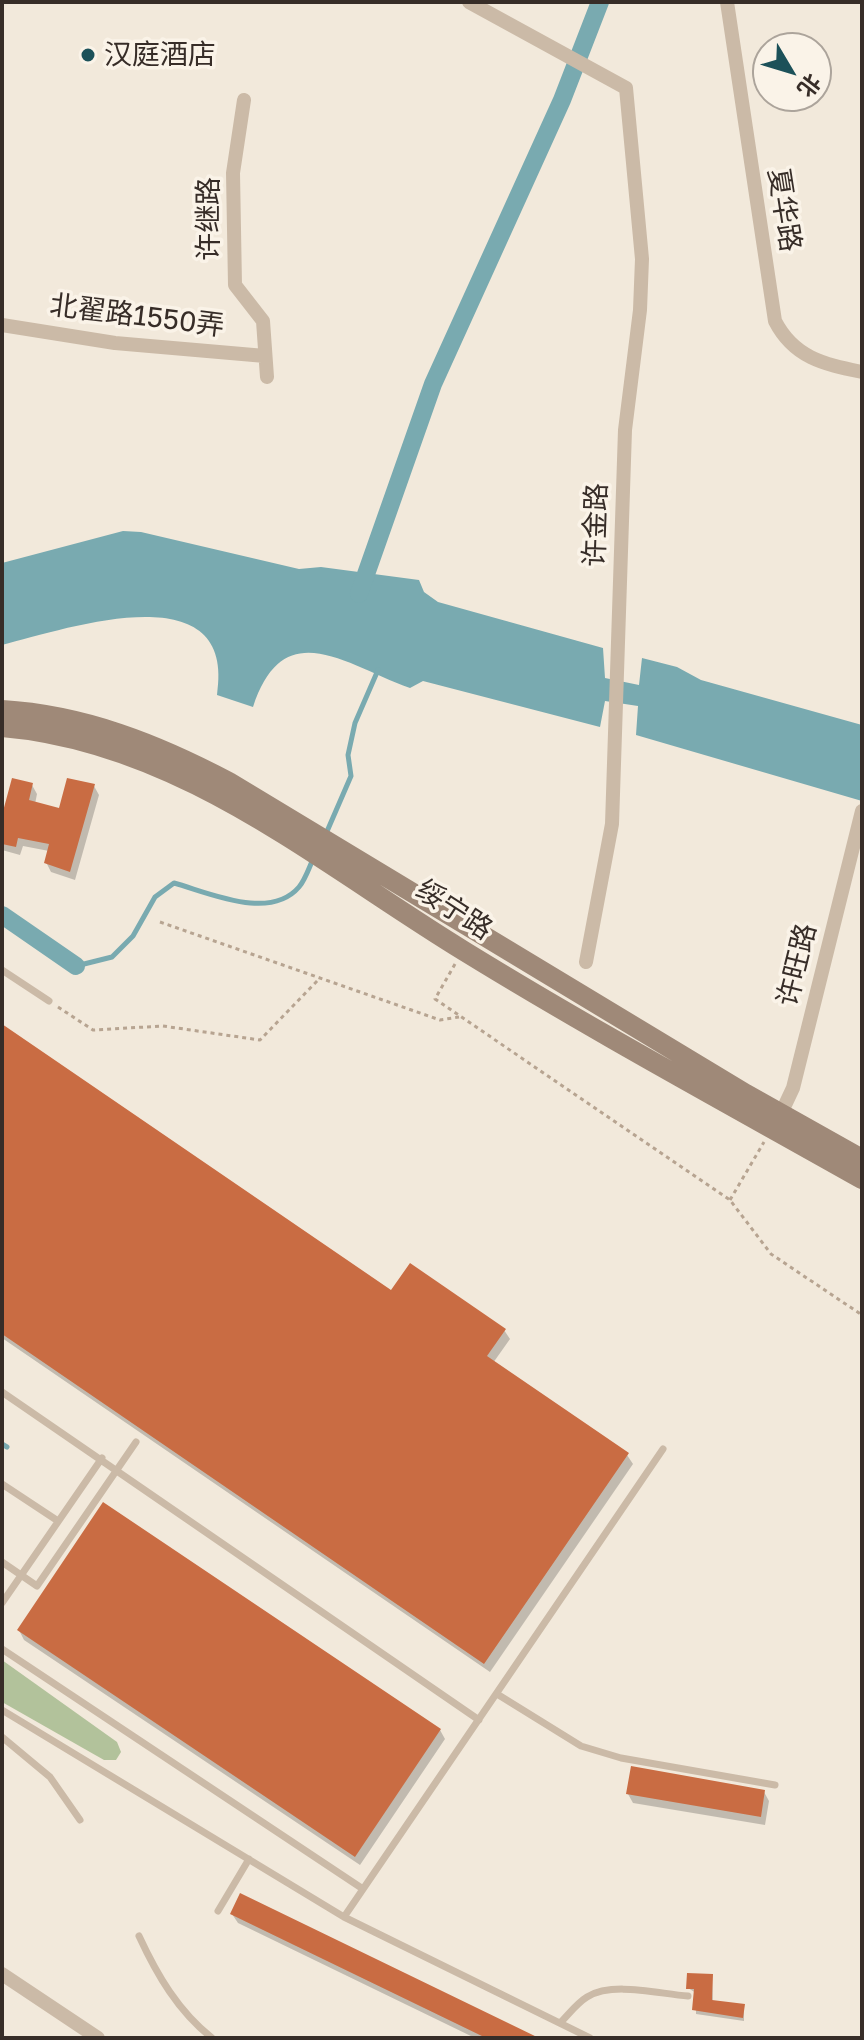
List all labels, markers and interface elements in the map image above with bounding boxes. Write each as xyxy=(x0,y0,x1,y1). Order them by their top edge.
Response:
north arrow xyxy=(752,32,832,112)
place label: 汉庭酒店 xyxy=(104,38,216,72)
marker: 汉庭酒店 xyxy=(79,46,97,64)
text: 北 xyxy=(792,69,827,103)
street label: 夏华路 xyxy=(761,166,807,254)
street label: 许继路 xyxy=(192,177,226,261)
street label: 北翟路1550弄 xyxy=(48,289,226,343)
street label: 许金路 xyxy=(578,482,614,568)
street label: 绥宁路 xyxy=(410,873,498,947)
street label: 许旺路 xyxy=(771,920,823,1010)

